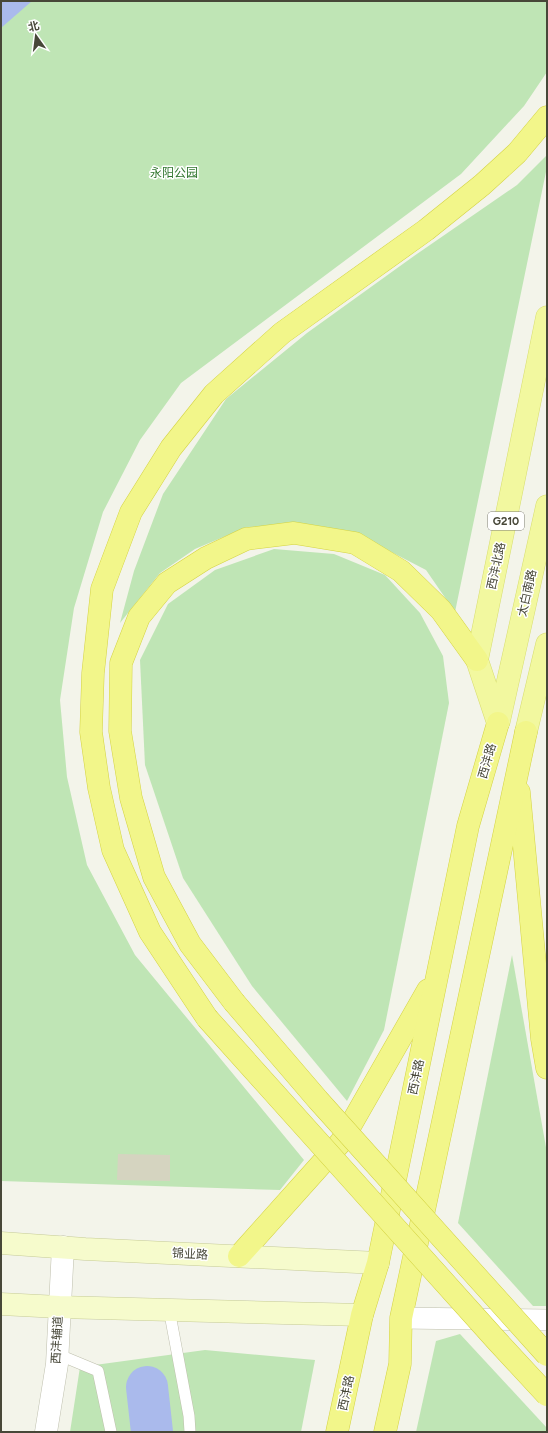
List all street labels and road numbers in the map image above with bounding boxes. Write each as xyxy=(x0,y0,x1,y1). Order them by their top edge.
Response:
road number: G210 xyxy=(488,512,524,530)
street label: 西沣北路 xyxy=(484,541,508,591)
street label: 太白南路 xyxy=(515,568,539,618)
street label: 西沣路 xyxy=(475,742,499,780)
street label: 西沣路 xyxy=(405,1058,427,1096)
street label: 锦业路 xyxy=(172,1246,208,1262)
street label: 西沣辅道 xyxy=(49,1316,65,1364)
street label: 西沣路 xyxy=(335,1374,357,1412)

